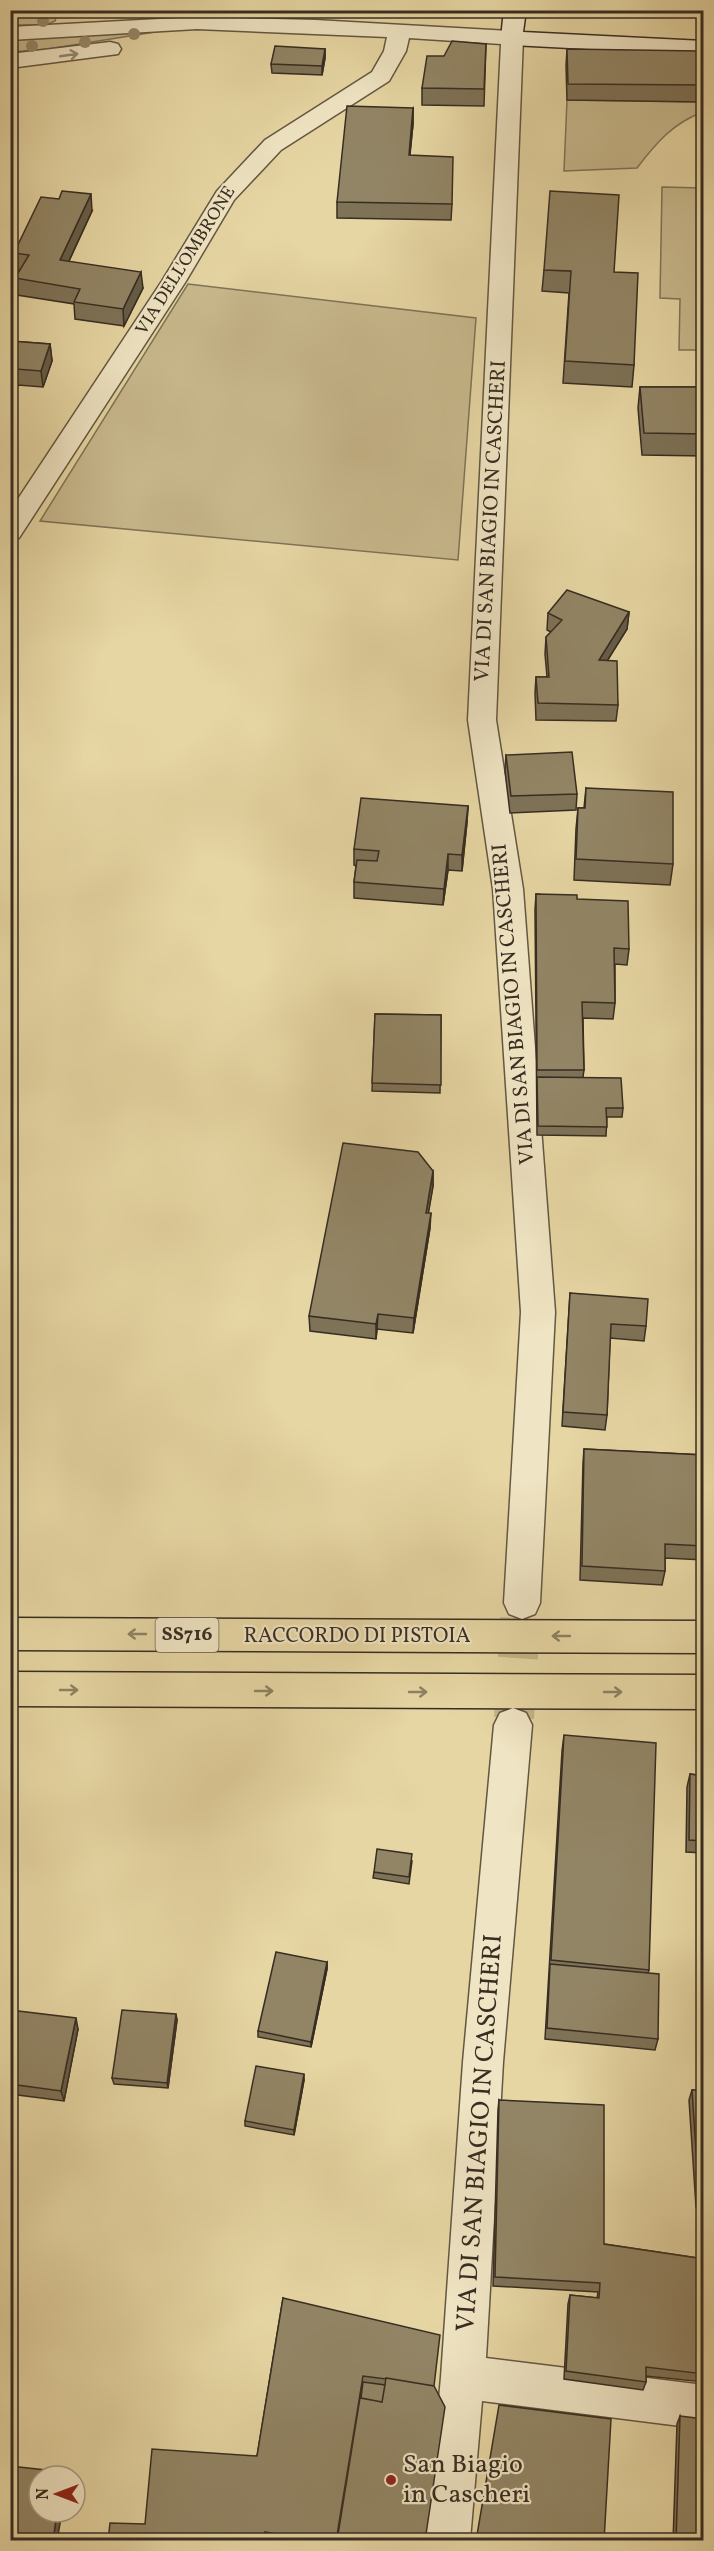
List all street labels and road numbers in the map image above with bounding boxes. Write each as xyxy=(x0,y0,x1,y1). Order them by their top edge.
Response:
street label: VIA DELL'OMBRONE xyxy=(130,182,242,340)
street label: VIA DI SAN BIAGIO IN CASCHERI xyxy=(468,359,514,683)
street label: VIA DI SAN BIAGIO IN CASCHERI xyxy=(486,842,542,1166)
road number: SS716 xyxy=(156,1618,219,1652)
street label: RACCORDO DI PISTOIA xyxy=(244,1622,471,1651)
street label: VIA DI SAN BIAGIO IN CASCHERI xyxy=(448,1933,512,2333)

